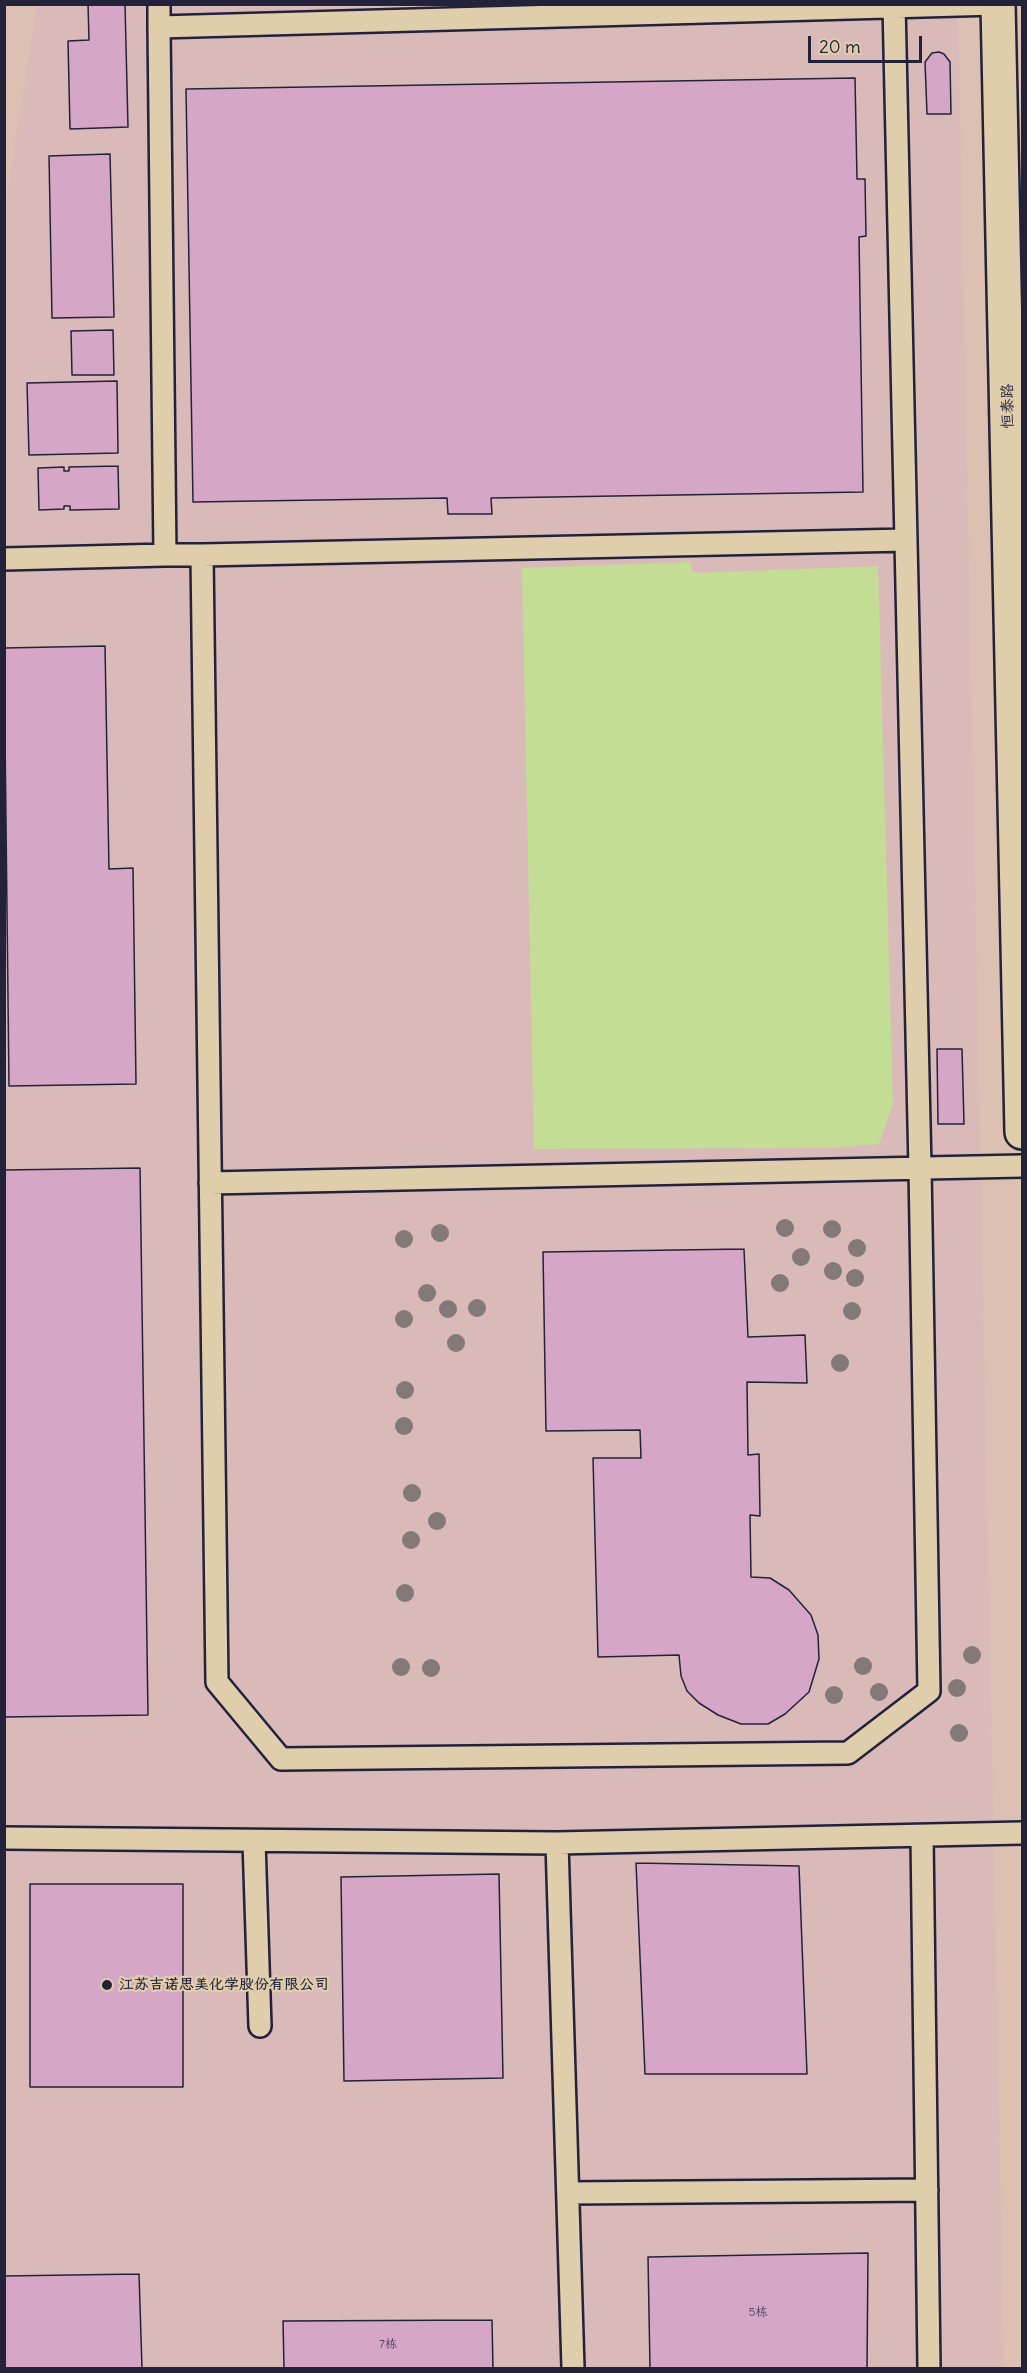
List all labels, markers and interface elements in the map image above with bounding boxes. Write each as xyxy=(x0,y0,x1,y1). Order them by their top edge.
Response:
scale bar xyxy=(811,24,925,62)
text: 20 m xyxy=(819,35,861,58)
street label: 恒泰路 xyxy=(999,383,1017,429)
place label: 江苏吉诺思美化学股份有限公司 xyxy=(119,1976,329,1994)
marker: 江苏吉诺思美化学股份有限公司 xyxy=(100,1978,114,1992)
house number: 5栋 xyxy=(749,2306,767,2320)
house number: 7栋 xyxy=(379,2338,397,2352)

